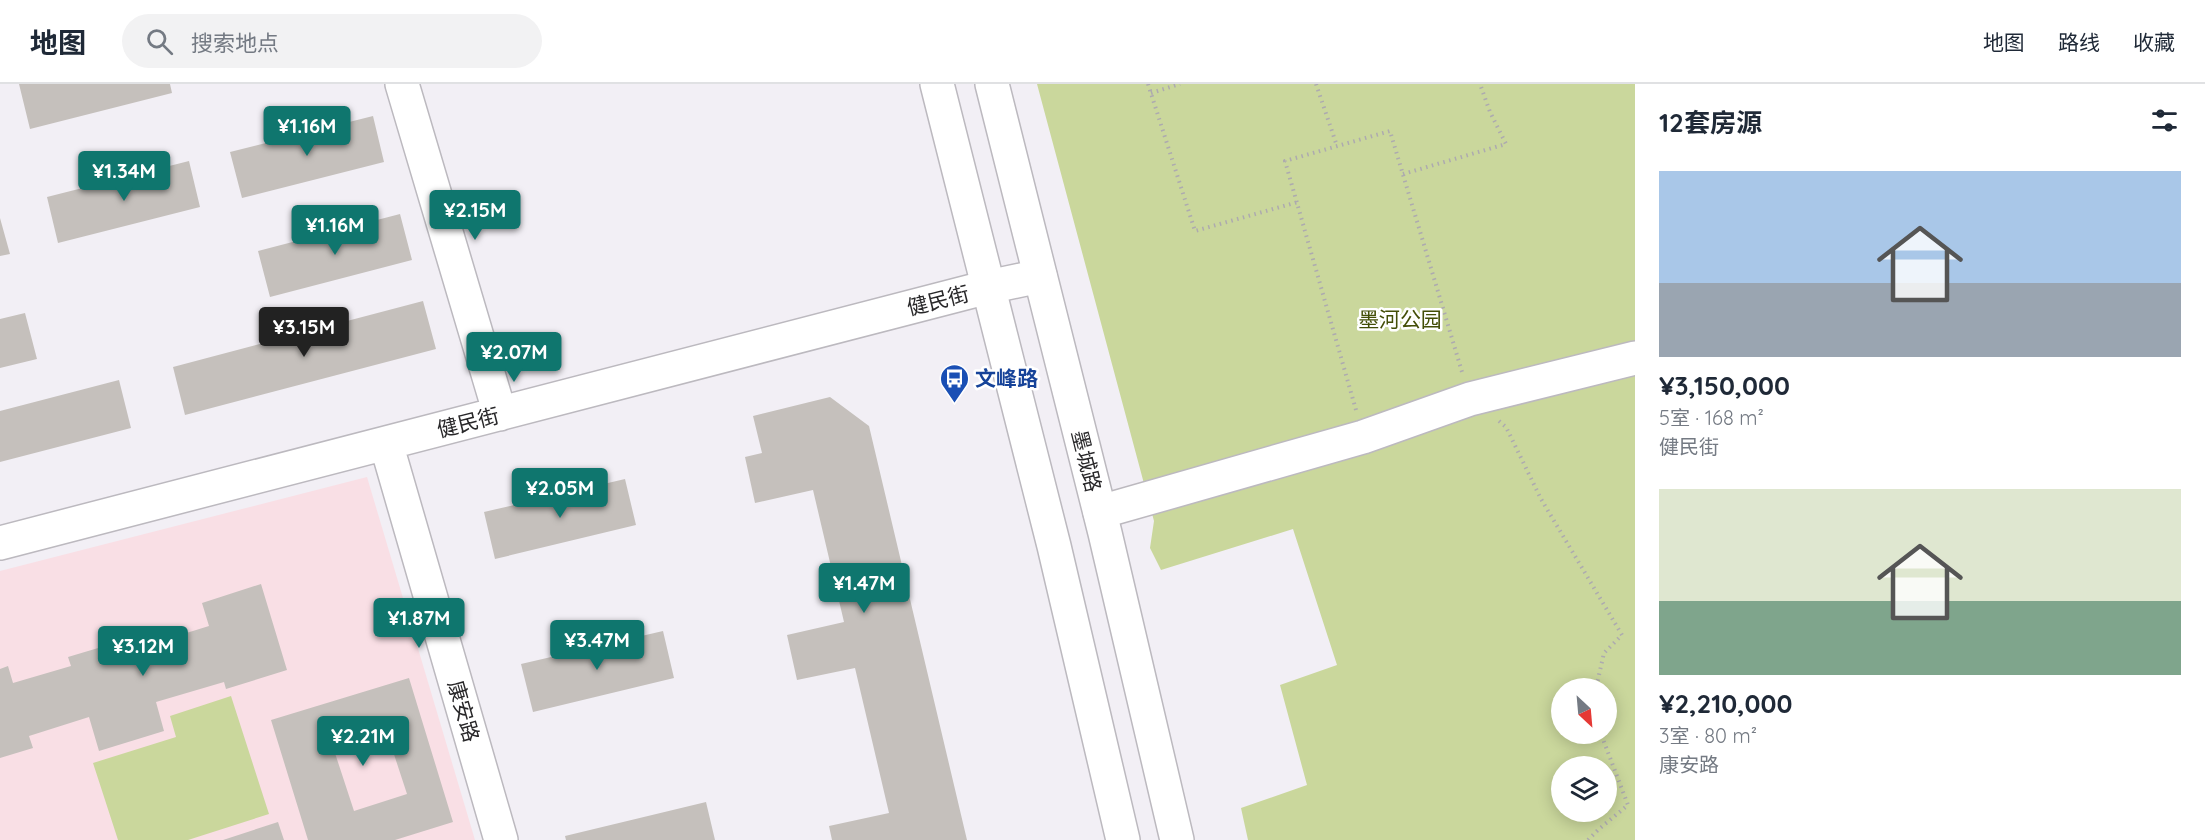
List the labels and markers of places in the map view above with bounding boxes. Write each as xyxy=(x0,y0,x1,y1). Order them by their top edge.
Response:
pin: ¥1.16M xyxy=(258,106,356,157)
pin: ¥1.34M xyxy=(75,151,173,202)
pin: ¥2.15M xyxy=(426,190,524,241)
pin: ¥1.16M xyxy=(286,205,384,256)
pin: ¥3.15M xyxy=(255,307,353,358)
pin: ¥2.07M xyxy=(465,332,563,383)
bus stop icon: 文峰路 xyxy=(938,362,970,404)
place label: 文峰路 xyxy=(975,365,1038,391)
pin: ¥2.05M xyxy=(511,468,609,519)
pin: ¥1.47M xyxy=(815,563,913,614)
pin: ¥1.87M xyxy=(370,598,468,649)
pin: ¥3.47M xyxy=(548,620,646,671)
pin: ¥3.12M xyxy=(94,626,192,677)
pin: ¥2.21M xyxy=(314,716,412,767)

